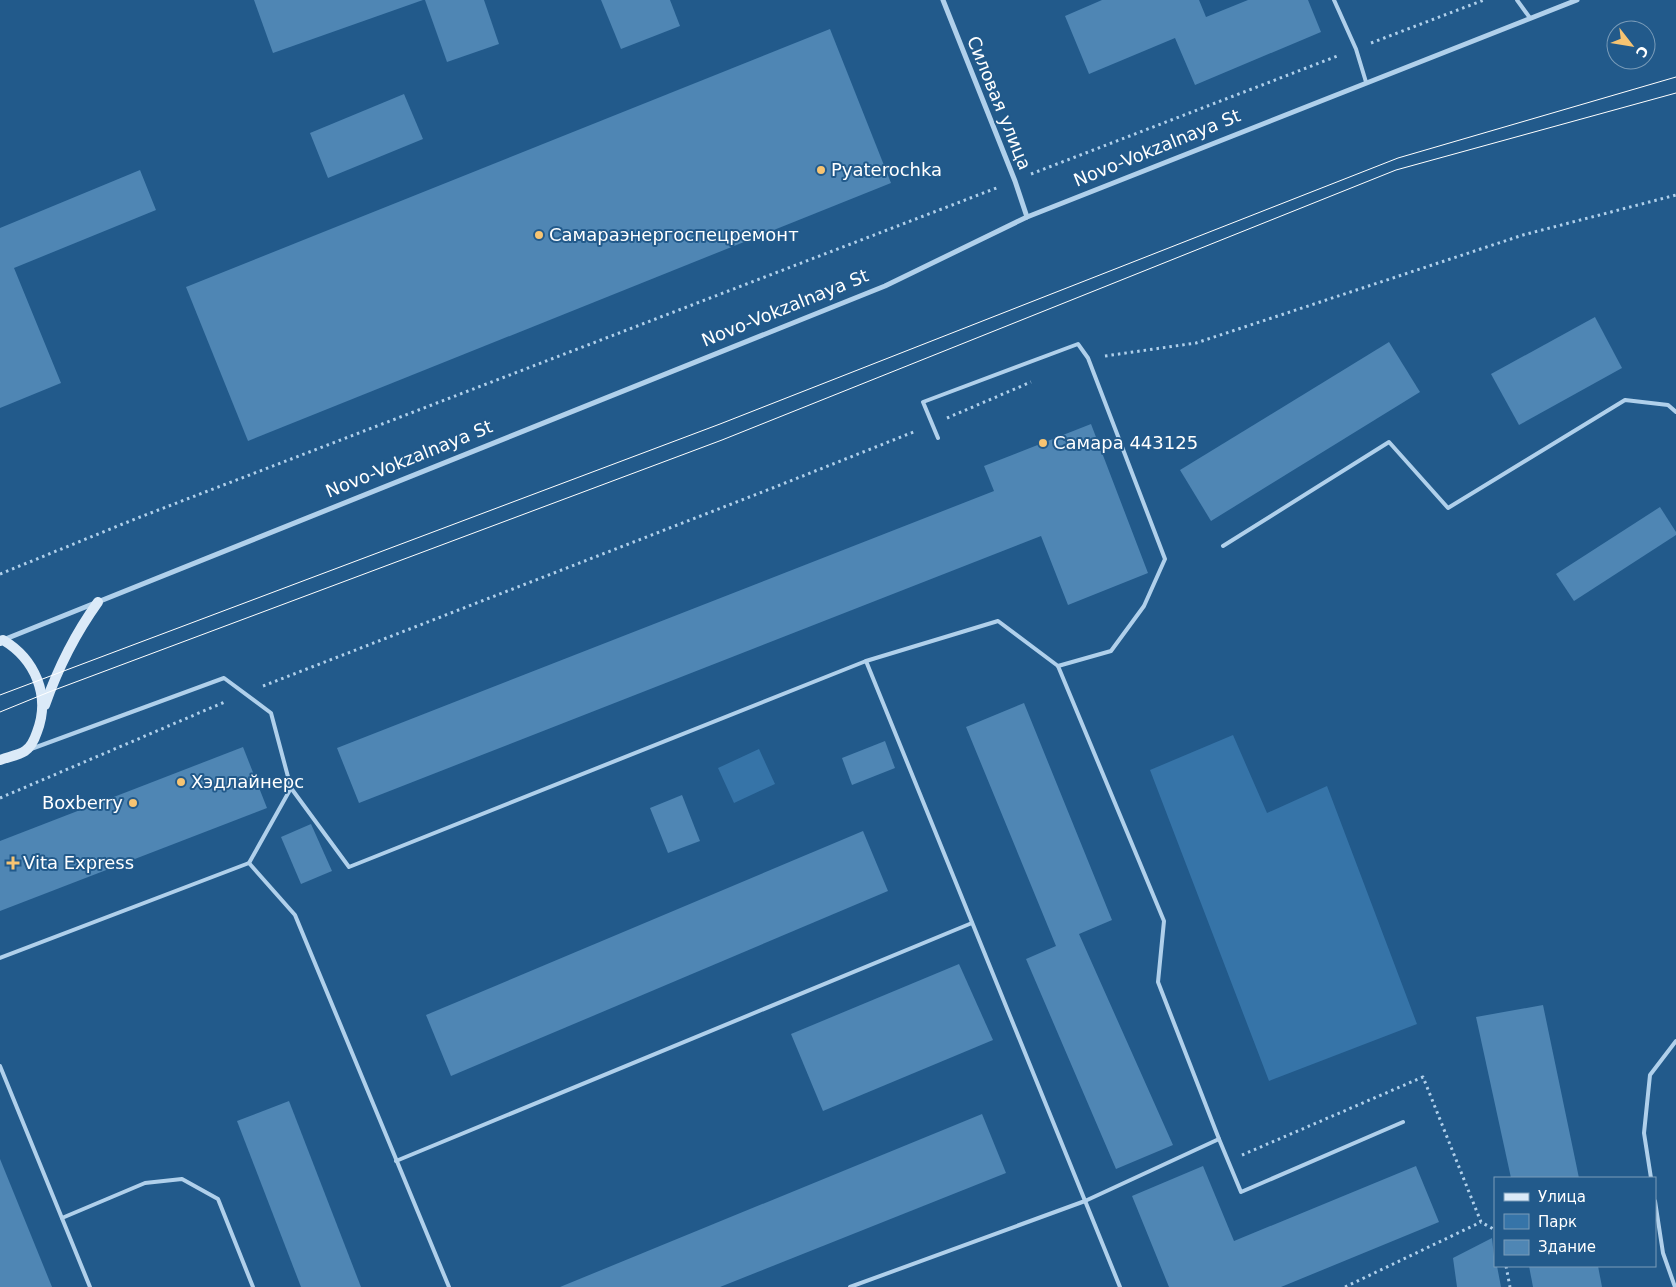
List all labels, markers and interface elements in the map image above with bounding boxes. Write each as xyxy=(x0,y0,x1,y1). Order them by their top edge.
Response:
north arrow xyxy=(1606,20,1656,70)
street label: Силовая улица xyxy=(963,33,1036,173)
text: С xyxy=(1633,43,1652,60)
street label: Novo-Vokzalnaya St xyxy=(1070,104,1243,191)
place label: Pyaterochka xyxy=(831,159,942,180)
marker: Pyaterochka xyxy=(815,164,827,176)
place label: Самараэнергоспецремонт xyxy=(549,224,799,245)
marker: Самараэнергоспецремонт xyxy=(533,229,545,241)
street label: Novo-Vokzalnaya St xyxy=(698,264,871,351)
street label: Novo-Vokzalnaya St xyxy=(322,415,495,502)
place label: Самара 443125 xyxy=(1053,432,1198,453)
marker: Самара 443125 xyxy=(1037,437,1049,449)
place label: Хэдлайнерс xyxy=(191,771,304,792)
marker: Хэдлайнерс xyxy=(175,776,187,788)
place label: Boxberry xyxy=(42,792,123,813)
marker: Boxberry xyxy=(127,797,139,809)
place label: Vita Express xyxy=(23,852,134,873)
marker: Vita Express xyxy=(7,857,19,869)
legend xyxy=(1494,1177,1656,1267)
text: Улица xyxy=(1538,1188,1586,1206)
text: Парк xyxy=(1538,1213,1577,1231)
text: Здание xyxy=(1538,1238,1596,1256)

